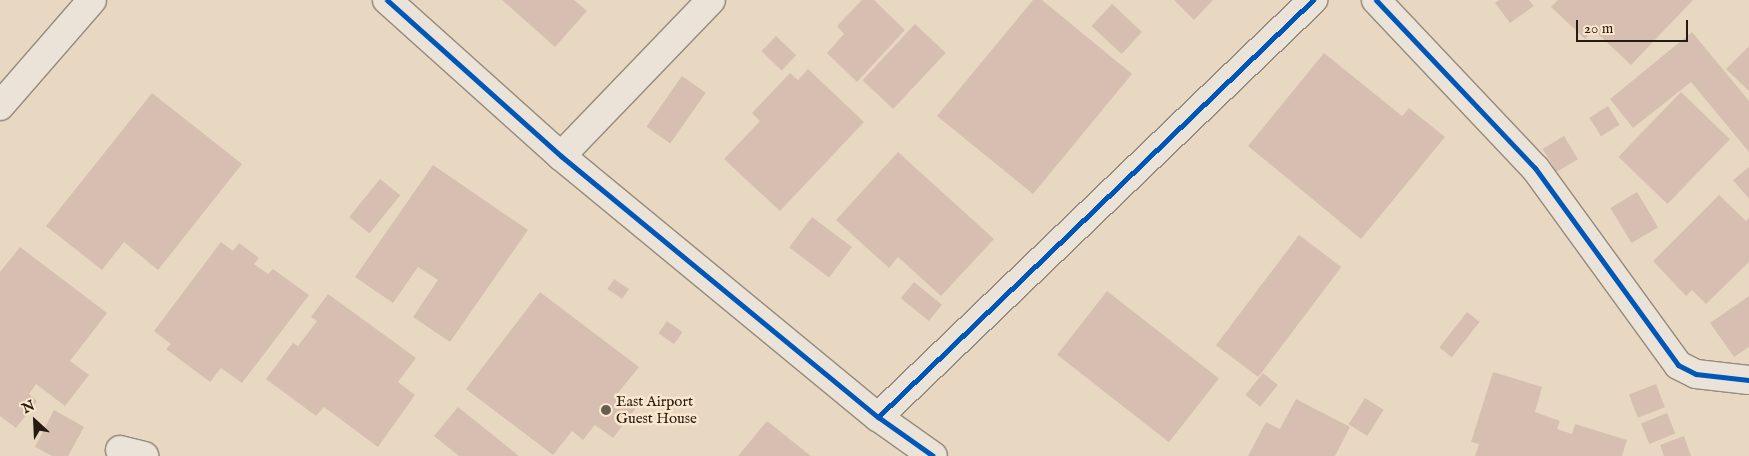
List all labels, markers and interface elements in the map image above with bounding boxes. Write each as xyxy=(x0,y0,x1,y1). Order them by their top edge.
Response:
scale bar xyxy=(1579,10,1692,42)
text: 20 m xyxy=(1584,19,1613,38)
place label: East Airport Guest House xyxy=(616,392,697,427)
north arrow xyxy=(10,396,60,446)
text: N xyxy=(19,397,38,418)
marker: East Airport Guest House xyxy=(600,404,612,416)

